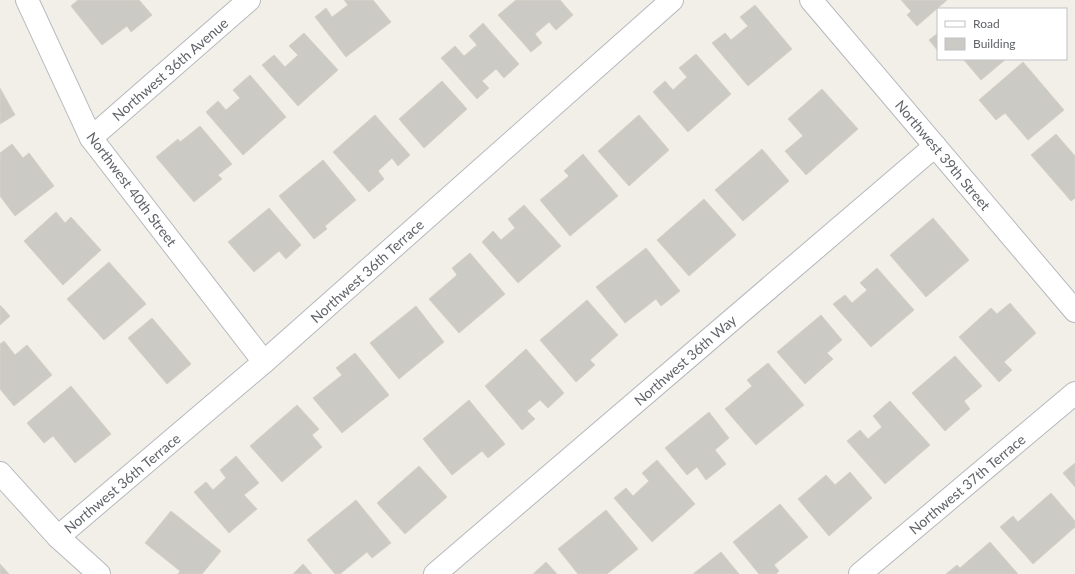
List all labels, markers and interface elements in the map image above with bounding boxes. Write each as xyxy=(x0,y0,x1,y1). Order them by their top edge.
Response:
legend xyxy=(937,8,1067,60)
street label: Northwest 36th Avenue xyxy=(109,14,231,124)
text: Road xyxy=(973,16,1000,31)
text: Building xyxy=(973,36,1016,51)
street label: Northwest 39th Street xyxy=(892,96,994,214)
street label: Northwest 40th Street xyxy=(83,128,181,250)
street label: Northwest 36th Terrace xyxy=(307,216,427,326)
street label: Northwest 36th Way xyxy=(631,311,740,409)
street label: Northwest 36th Terrace xyxy=(60,429,184,537)
street label: Northwest 37th Terrace xyxy=(905,430,1029,538)

